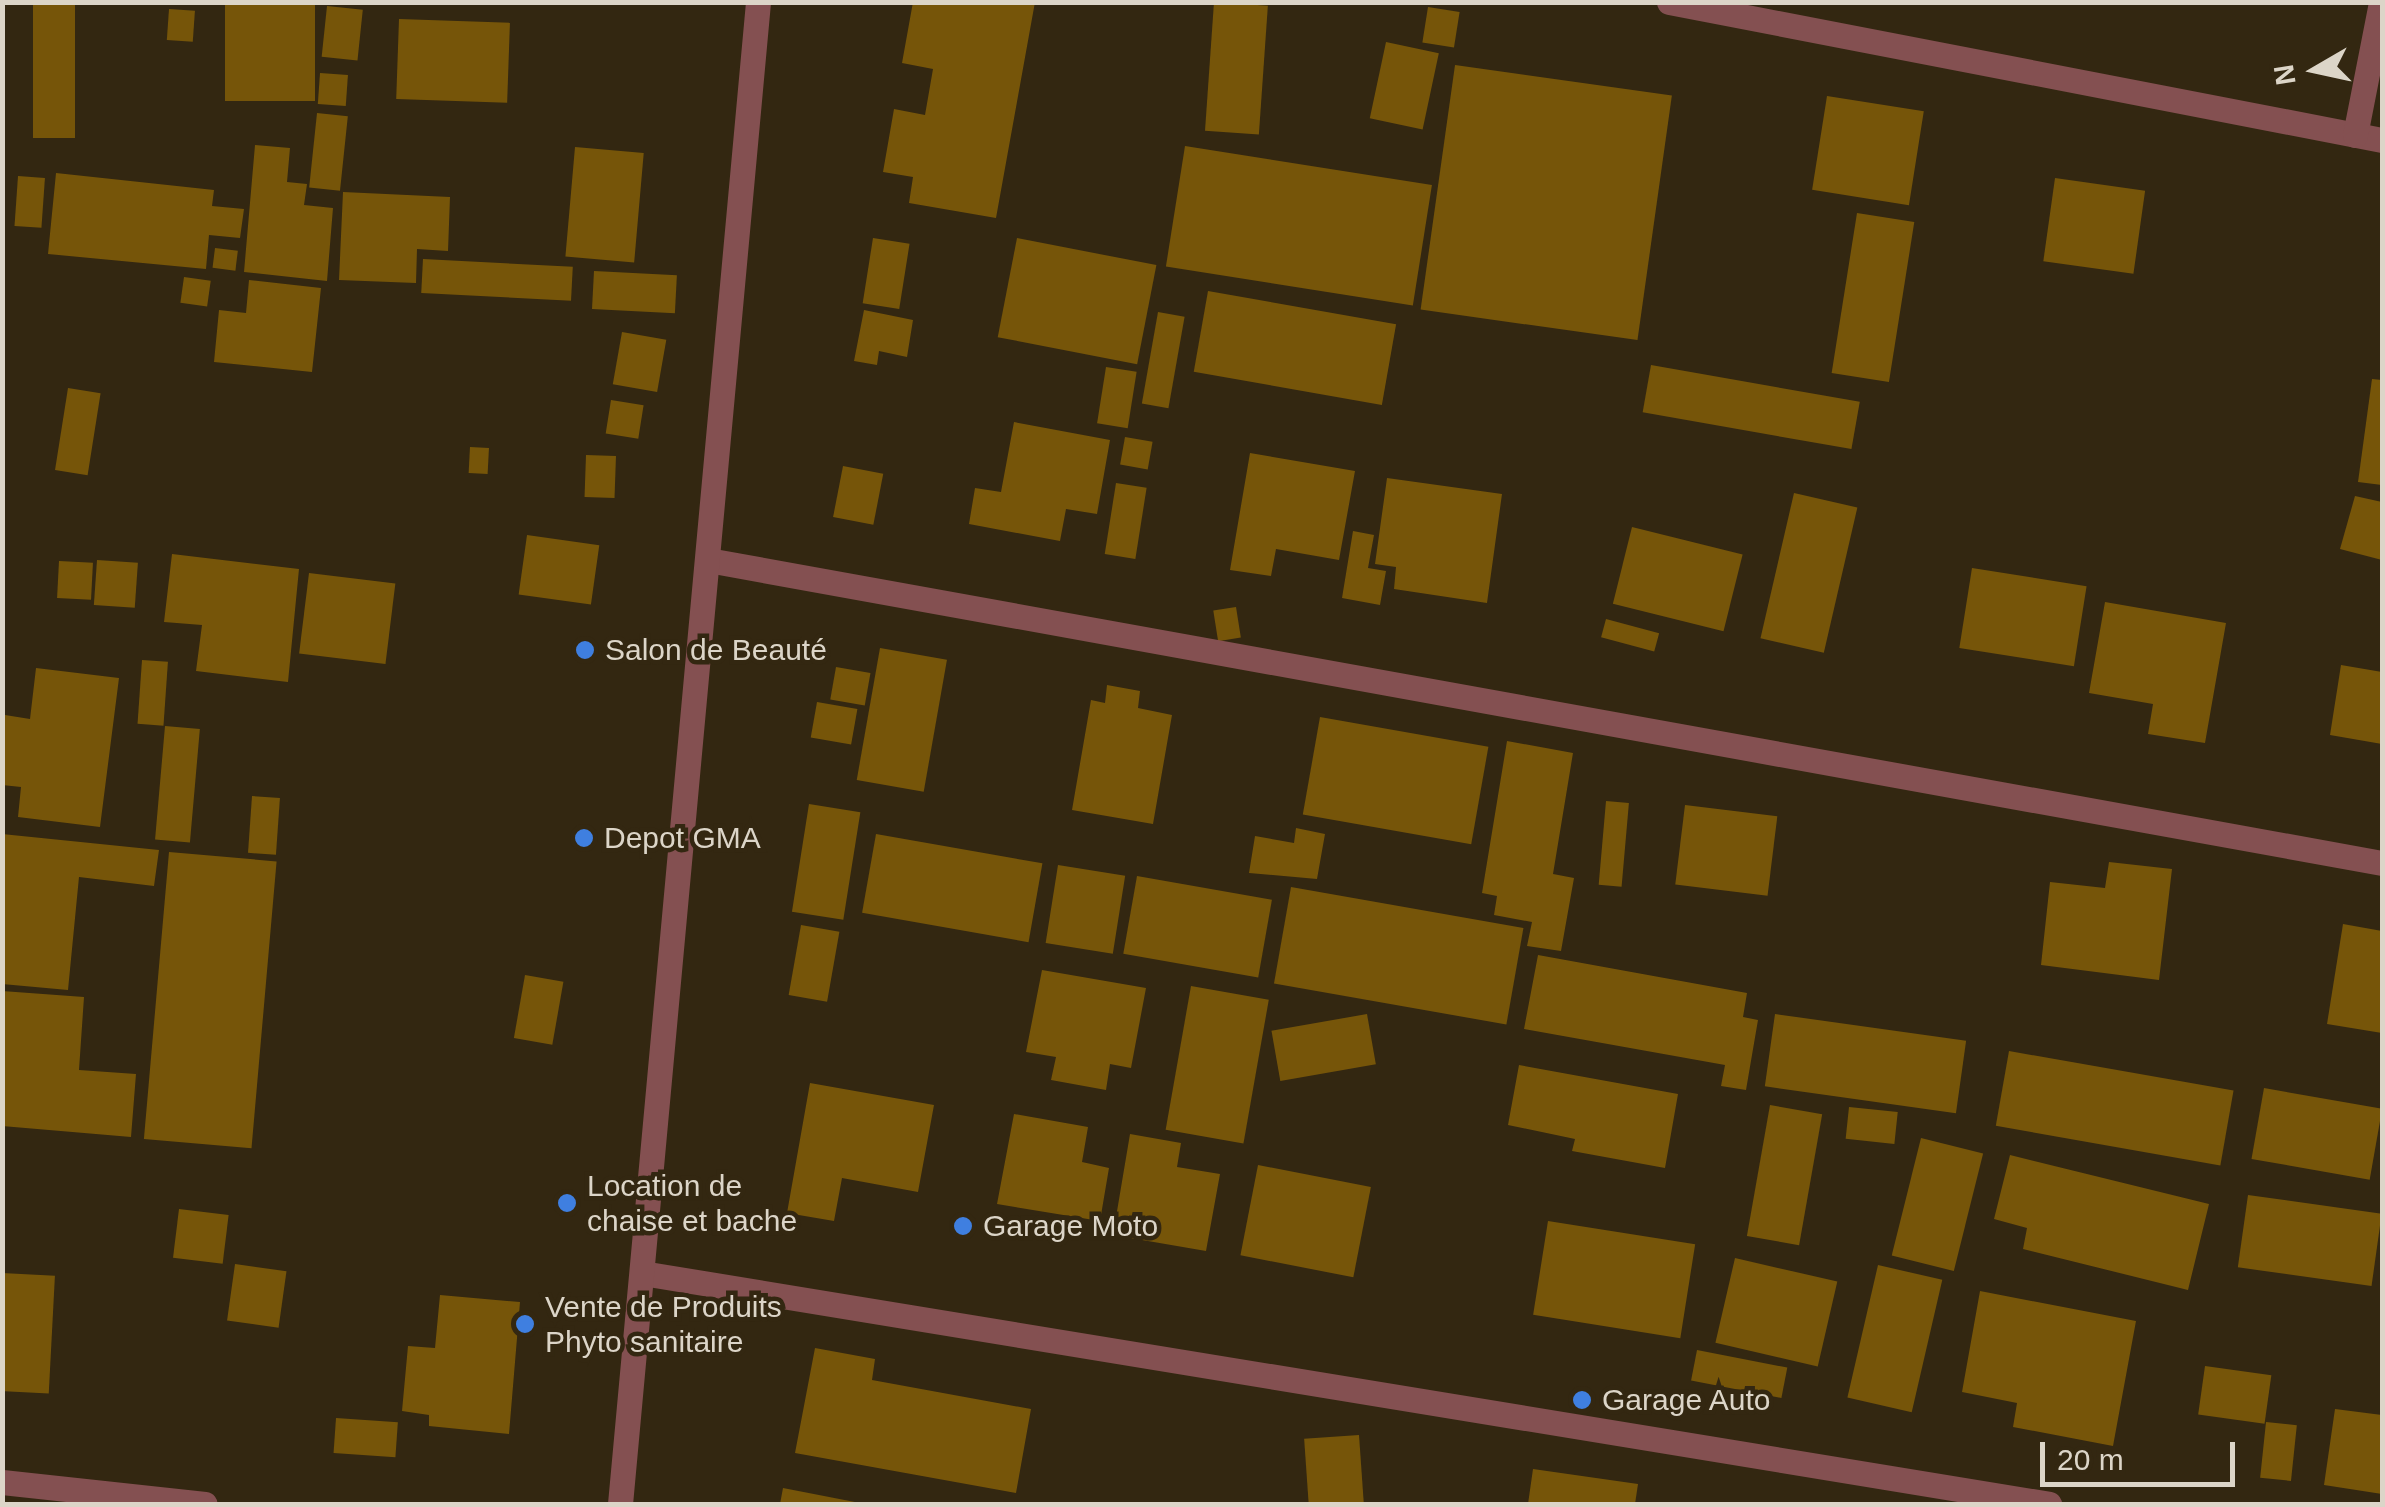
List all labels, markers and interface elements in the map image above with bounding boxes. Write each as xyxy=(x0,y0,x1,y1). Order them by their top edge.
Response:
north arrow xyxy=(2265,20,2365,120)
text: N xyxy=(2268,62,2302,87)
place label: Salon de Beauté xyxy=(605,632,827,668)
marker: Salon de Beauté xyxy=(574,639,596,661)
place label: Depot GMA xyxy=(604,820,761,856)
marker: Depot GMA xyxy=(573,827,595,849)
place label: Location de chaise et bache xyxy=(587,1168,797,1238)
marker: Location de chaise et bache xyxy=(556,1192,578,1214)
place label: Garage Moto xyxy=(983,1208,1158,1244)
marker: Garage Moto xyxy=(952,1215,974,1237)
place label: Vente de Produits Phyto sanitaire xyxy=(545,1289,782,1360)
marker: Vente de Produits Phyto sanitaire xyxy=(514,1313,536,1335)
place label: Garage Auto xyxy=(1602,1382,1772,1418)
marker: Garage Auto xyxy=(1571,1389,1593,1411)
scale bar xyxy=(2045,1422,2240,1484)
text: 20 m xyxy=(2057,1443,2124,1476)

